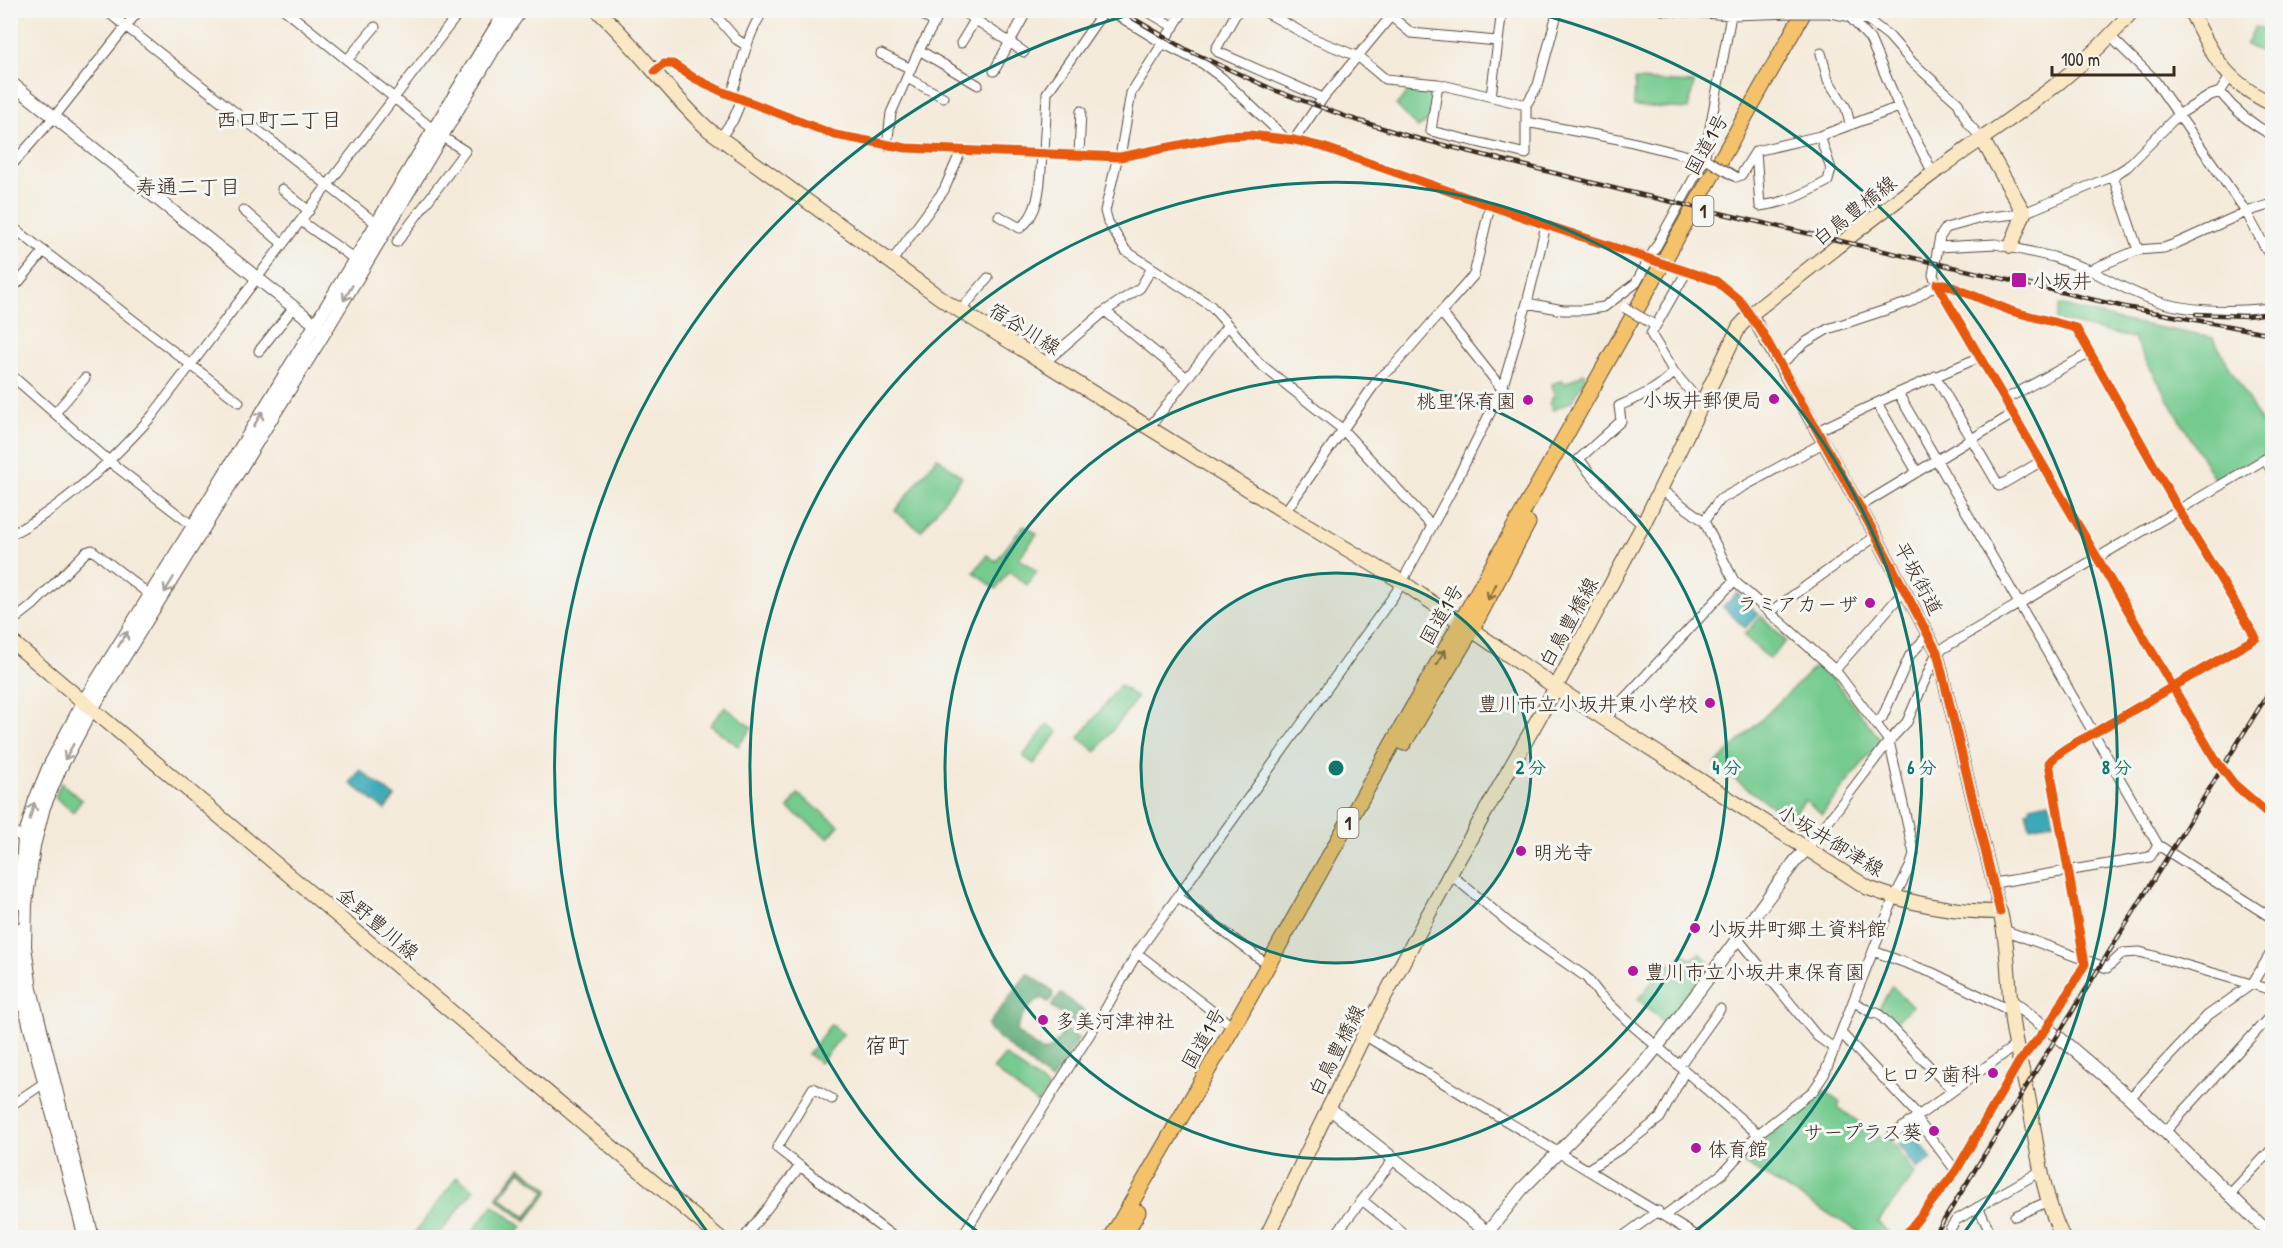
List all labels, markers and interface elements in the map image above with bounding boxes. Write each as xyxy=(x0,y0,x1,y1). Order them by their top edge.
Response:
scale bar xyxy=(2052,39,2174,77)
text: 100 m xyxy=(2061,47,2100,72)
district label: 西口町二丁目 xyxy=(216,105,342,134)
street label: 国道1号 xyxy=(1678,108,1734,180)
street label: 白鳥豊橋線 xyxy=(1806,169,1902,251)
district label: 寿通二丁目 xyxy=(136,172,241,201)
road number: 1 xyxy=(1692,196,1714,226)
place label: 小坂井 xyxy=(2032,267,2092,294)
marker: 小坂井 xyxy=(2010,271,2028,289)
one-way arrow xyxy=(342,284,354,301)
street label: 宿谷川線 xyxy=(984,295,1066,361)
place label: 小坂井郵便局 xyxy=(1642,386,1762,413)
place label: 桃里保育園 xyxy=(1416,387,1516,414)
marker: 小坂井郵便局 xyxy=(1767,392,1781,406)
marker: 桃里保育園 xyxy=(1521,393,1535,407)
one-way arrow xyxy=(252,411,264,428)
street label: 平坂街道 xyxy=(1888,536,1950,620)
street label: 白鳥豊橋線 xyxy=(1532,572,1604,672)
one-way arrow xyxy=(163,576,175,593)
street label: 国道1号 xyxy=(1412,578,1470,650)
one-way arrow xyxy=(1486,583,1498,600)
place label: ラミアカーザ xyxy=(1737,590,1858,617)
marker: ラミアカーザ xyxy=(1863,596,1877,610)
one-way arrow xyxy=(117,631,129,648)
one-way arrow xyxy=(1435,649,1447,666)
place label: 豊川市立小坂井東小学校 xyxy=(1478,690,1698,717)
marker: 豊川市立小坂井東小学校 xyxy=(1703,696,1717,710)
one-way arrow xyxy=(63,743,75,760)
text: 2 分 xyxy=(1516,755,1546,780)
text: 4 分 xyxy=(1713,755,1741,780)
text: 6 分 xyxy=(1907,755,1937,780)
text: 8 分 xyxy=(2102,755,2132,780)
centre of rings xyxy=(1326,758,1346,778)
street label: 小坂井御津線 xyxy=(1773,798,1889,882)
one-way arrow xyxy=(27,802,38,821)
road number: 1 xyxy=(1338,808,1358,838)
place label: 明光寺 xyxy=(1533,838,1593,865)
marker: 明光寺 xyxy=(1514,844,1528,858)
street label: 金野豊川線 xyxy=(331,881,425,965)
place label: 小坂井町郷土資料館 xyxy=(1707,915,1887,942)
marker: 小坂井町郷土資料館 xyxy=(1688,921,1702,935)
place label: 豊川市立小坂井東保育園 xyxy=(1645,958,1865,985)
marker: 豊川市立小坂井東保育園 xyxy=(1626,964,1640,978)
street label: 白鳥豊橋線 xyxy=(1301,999,1371,1101)
street label: 国道1号 xyxy=(1174,1002,1232,1074)
place label: 多美河津神社 xyxy=(1055,1007,1175,1034)
marker: 多美河津神社 xyxy=(1036,1013,1050,1027)
district label: 宿町 xyxy=(865,1030,909,1060)
place label: ヒロタ歯科 xyxy=(1881,1060,1981,1087)
marker: ヒロタ歯科 xyxy=(1986,1066,2000,1080)
place label: サープラス葵 xyxy=(1804,1118,1922,1145)
marker: サープラス葵 xyxy=(1927,1124,1941,1138)
place label: 体育館 xyxy=(1708,1135,1768,1162)
marker: 体育館 xyxy=(1689,1141,1703,1155)

